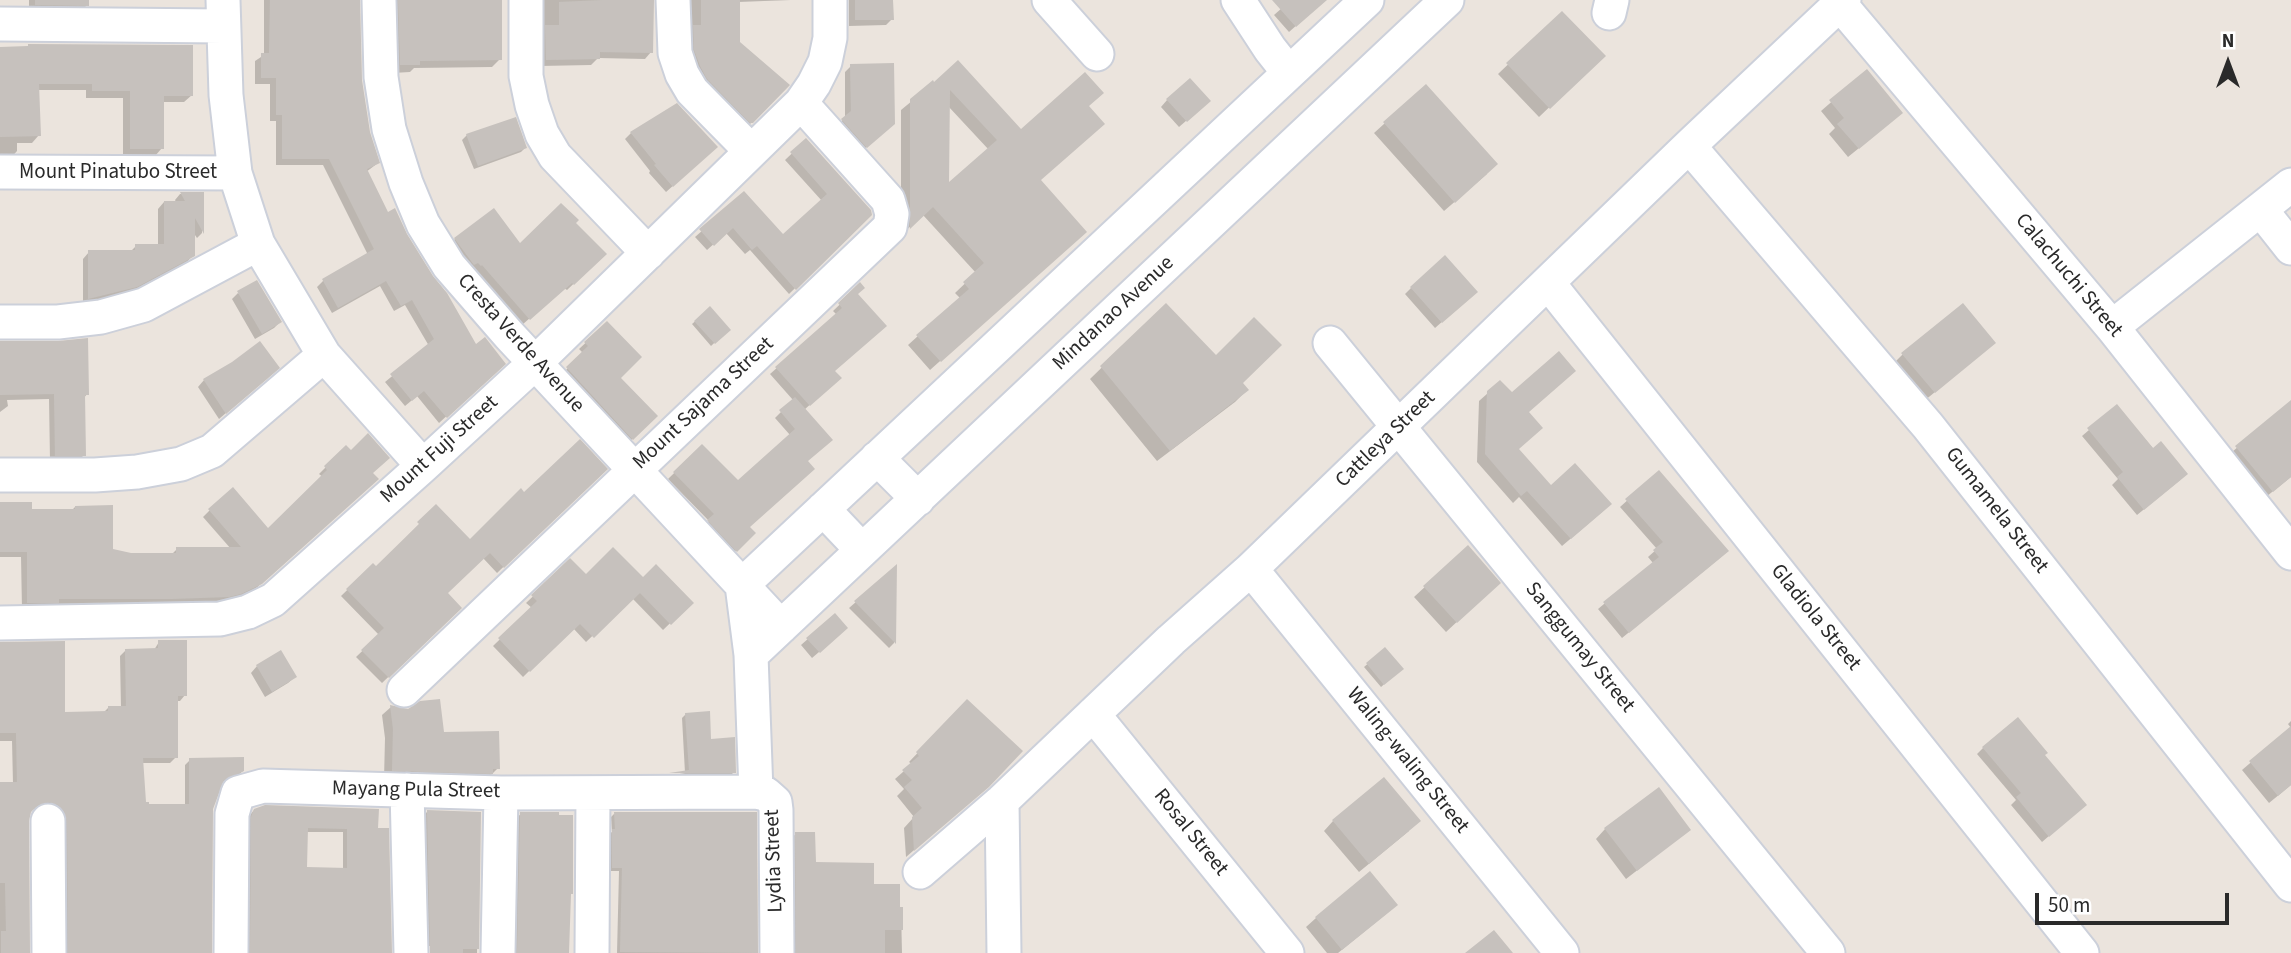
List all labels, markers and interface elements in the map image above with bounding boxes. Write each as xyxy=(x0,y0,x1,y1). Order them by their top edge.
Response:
north arrow xyxy=(2193,28,2263,98)
text: N xyxy=(2222,28,2234,55)
street label: Mount Pinatubo Street xyxy=(19,160,217,186)
street label: Calachuchi Street xyxy=(2009,209,2127,343)
street label: Mindanao Avenue xyxy=(1048,251,1180,377)
street label: Cresta Verde Avenue xyxy=(451,269,589,419)
street label: Mount Sajama Street xyxy=(628,332,780,476)
street label: Cattleya Street xyxy=(1331,386,1441,494)
street label: Mount Fuji Street xyxy=(376,391,504,509)
street label: Gumamela Street xyxy=(1939,443,2053,579)
street label: Gladiola Street xyxy=(1764,560,1866,676)
street label: Sanggumay Street xyxy=(1519,578,1639,718)
street label: Waling-waling Street xyxy=(1340,683,1474,839)
street label: Mayang Pula Street xyxy=(332,777,500,805)
street label: Rosal Street xyxy=(1147,784,1233,882)
street label: Lydia Street xyxy=(761,809,789,913)
scale bar xyxy=(2039,880,2233,924)
text: 50 m xyxy=(2048,890,2090,920)

